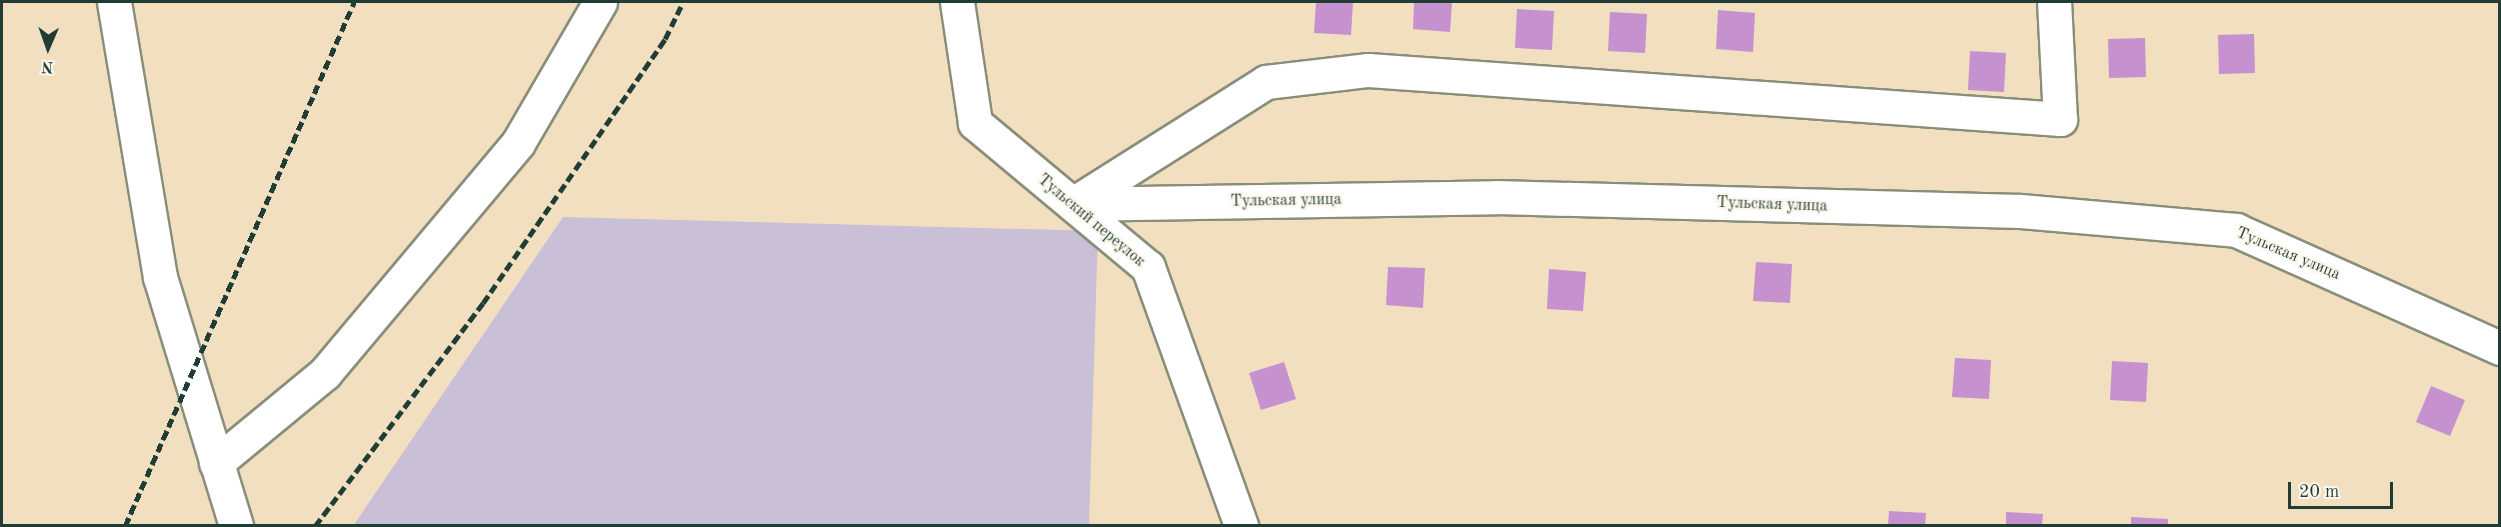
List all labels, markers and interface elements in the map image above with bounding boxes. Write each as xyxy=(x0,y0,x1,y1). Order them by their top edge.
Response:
north arrow xyxy=(18,18,78,78)
text: N xyxy=(41,58,54,74)
street label: Тульский переулок xyxy=(1033,170,1149,272)
street label: Тульская улица xyxy=(1230,190,1342,212)
street label: Тульская улица xyxy=(1716,193,1828,217)
street label: Тульская улица xyxy=(2233,223,2343,285)
scale bar xyxy=(2291,470,2396,508)
text: 20 m xyxy=(2299,483,2339,501)

